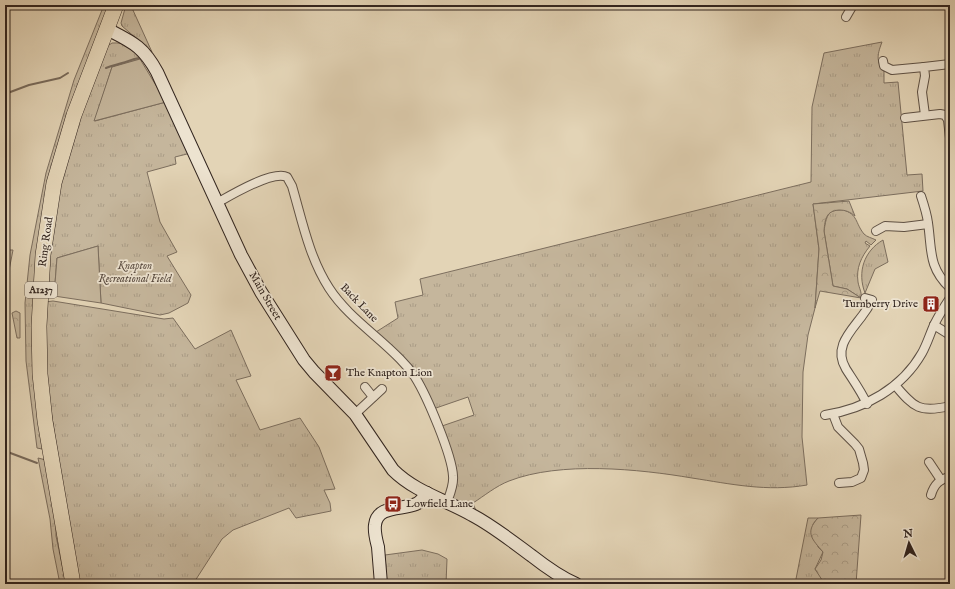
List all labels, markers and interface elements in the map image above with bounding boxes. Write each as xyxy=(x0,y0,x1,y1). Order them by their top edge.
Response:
street label: Ring Road xyxy=(36,216,56,268)
park label: Knapton Recreational Field xyxy=(99,259,172,286)
street label: Main Street xyxy=(246,269,285,323)
street label: Back Lane xyxy=(337,281,381,325)
road number: A1237 xyxy=(25,282,57,298)
building icon: Turnberry Drive xyxy=(921,294,941,314)
place label: Turnberry Drive xyxy=(843,297,918,311)
bar icon: The Knapton Lion xyxy=(323,363,343,383)
place label: The Knapton Lion xyxy=(346,366,432,380)
bus stop icon: Lowfield Lane xyxy=(383,494,403,514)
place label: Lowfield Lane xyxy=(406,497,473,511)
north arrow xyxy=(889,523,929,563)
text: N xyxy=(902,527,914,542)

